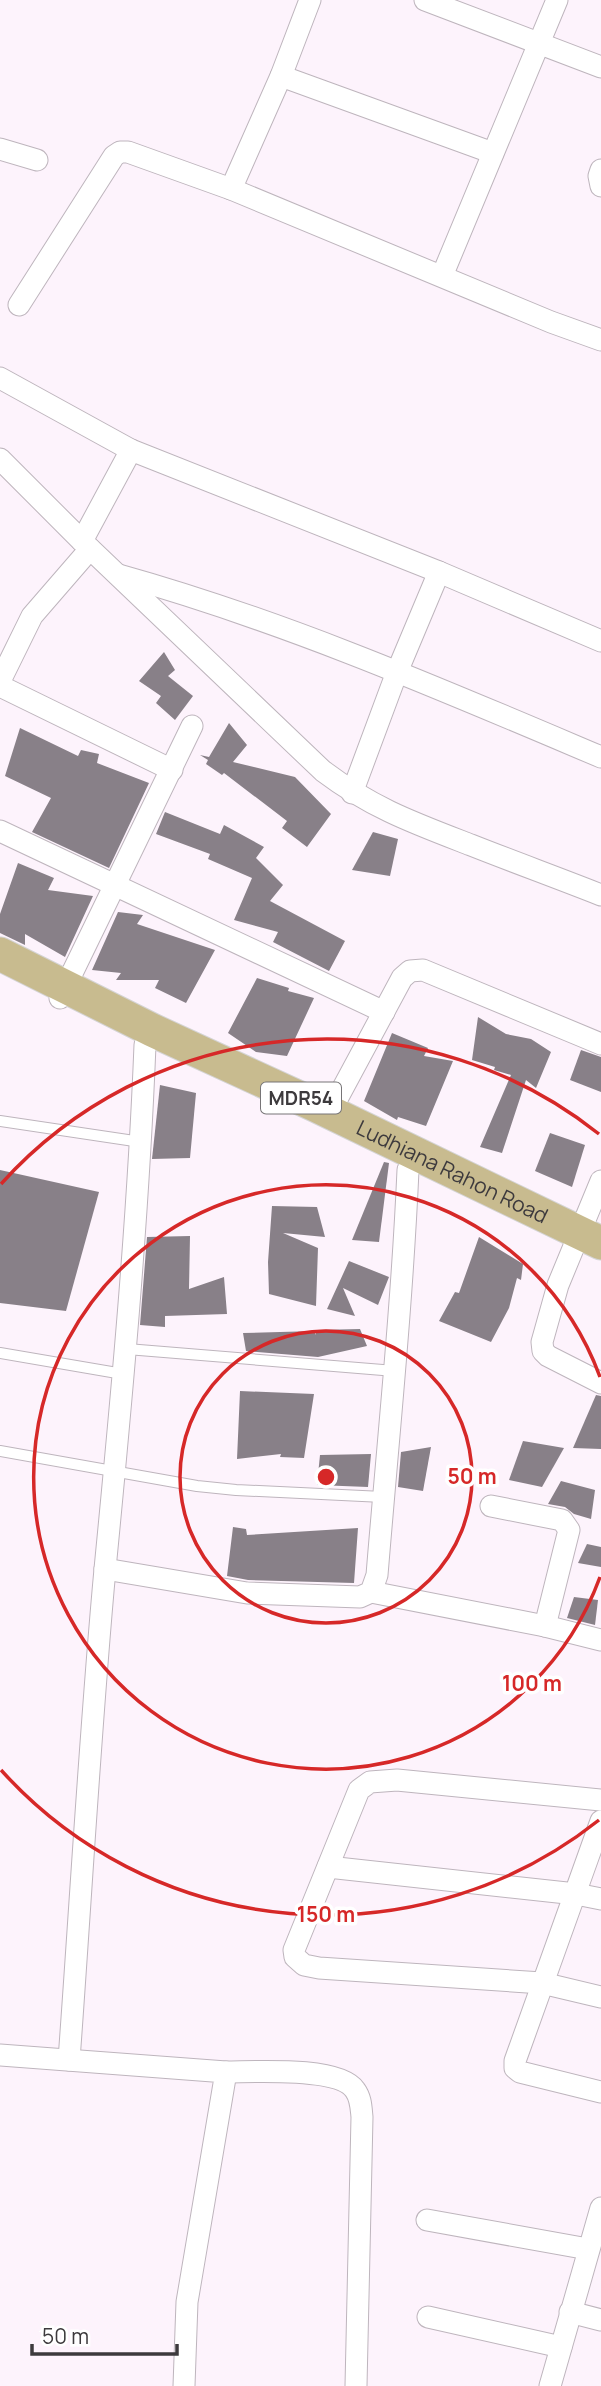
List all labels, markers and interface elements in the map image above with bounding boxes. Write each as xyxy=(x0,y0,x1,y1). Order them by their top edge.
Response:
road number: MDR54 xyxy=(261,1082,341,1114)
street label: Ludhiana Rahon Road xyxy=(352,1113,553,1229)
text: 50 m xyxy=(447,1462,497,1490)
centre of rings xyxy=(314,1465,338,1489)
text: 100 m xyxy=(502,1669,562,1697)
text: 150 m xyxy=(297,1900,355,1928)
scale bar xyxy=(32,2312,177,2356)
text: 50 m xyxy=(42,2322,89,2350)

